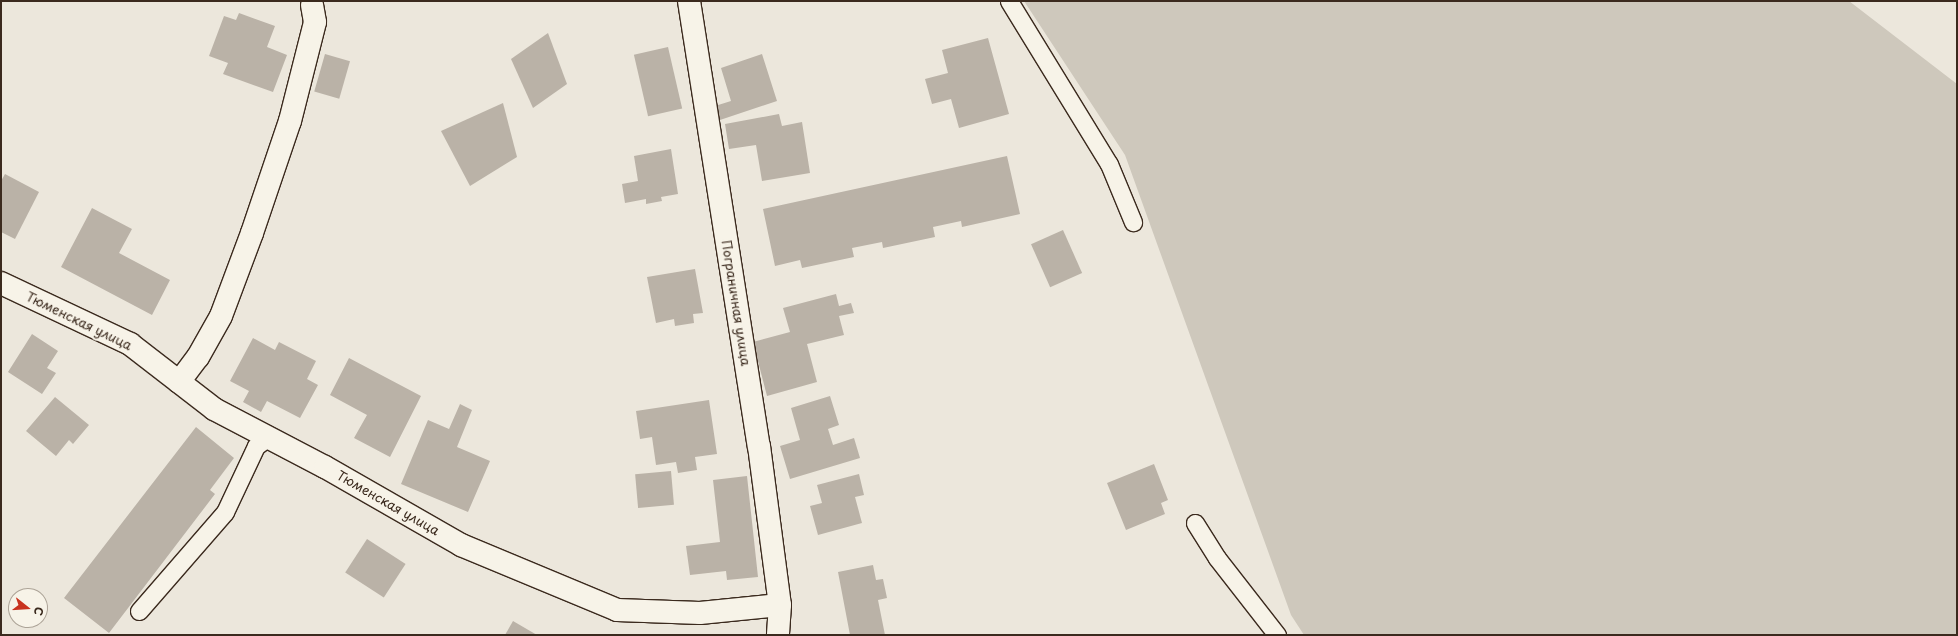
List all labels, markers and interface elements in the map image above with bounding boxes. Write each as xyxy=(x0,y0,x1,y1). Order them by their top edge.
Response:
street label: Пограничная улица xyxy=(718,239,754,367)
street label: Тюменская улица xyxy=(23,288,135,354)
street label: Тюменская улица xyxy=(334,467,442,539)
north arrow xyxy=(8,588,48,628)
text: С xyxy=(30,605,48,618)

